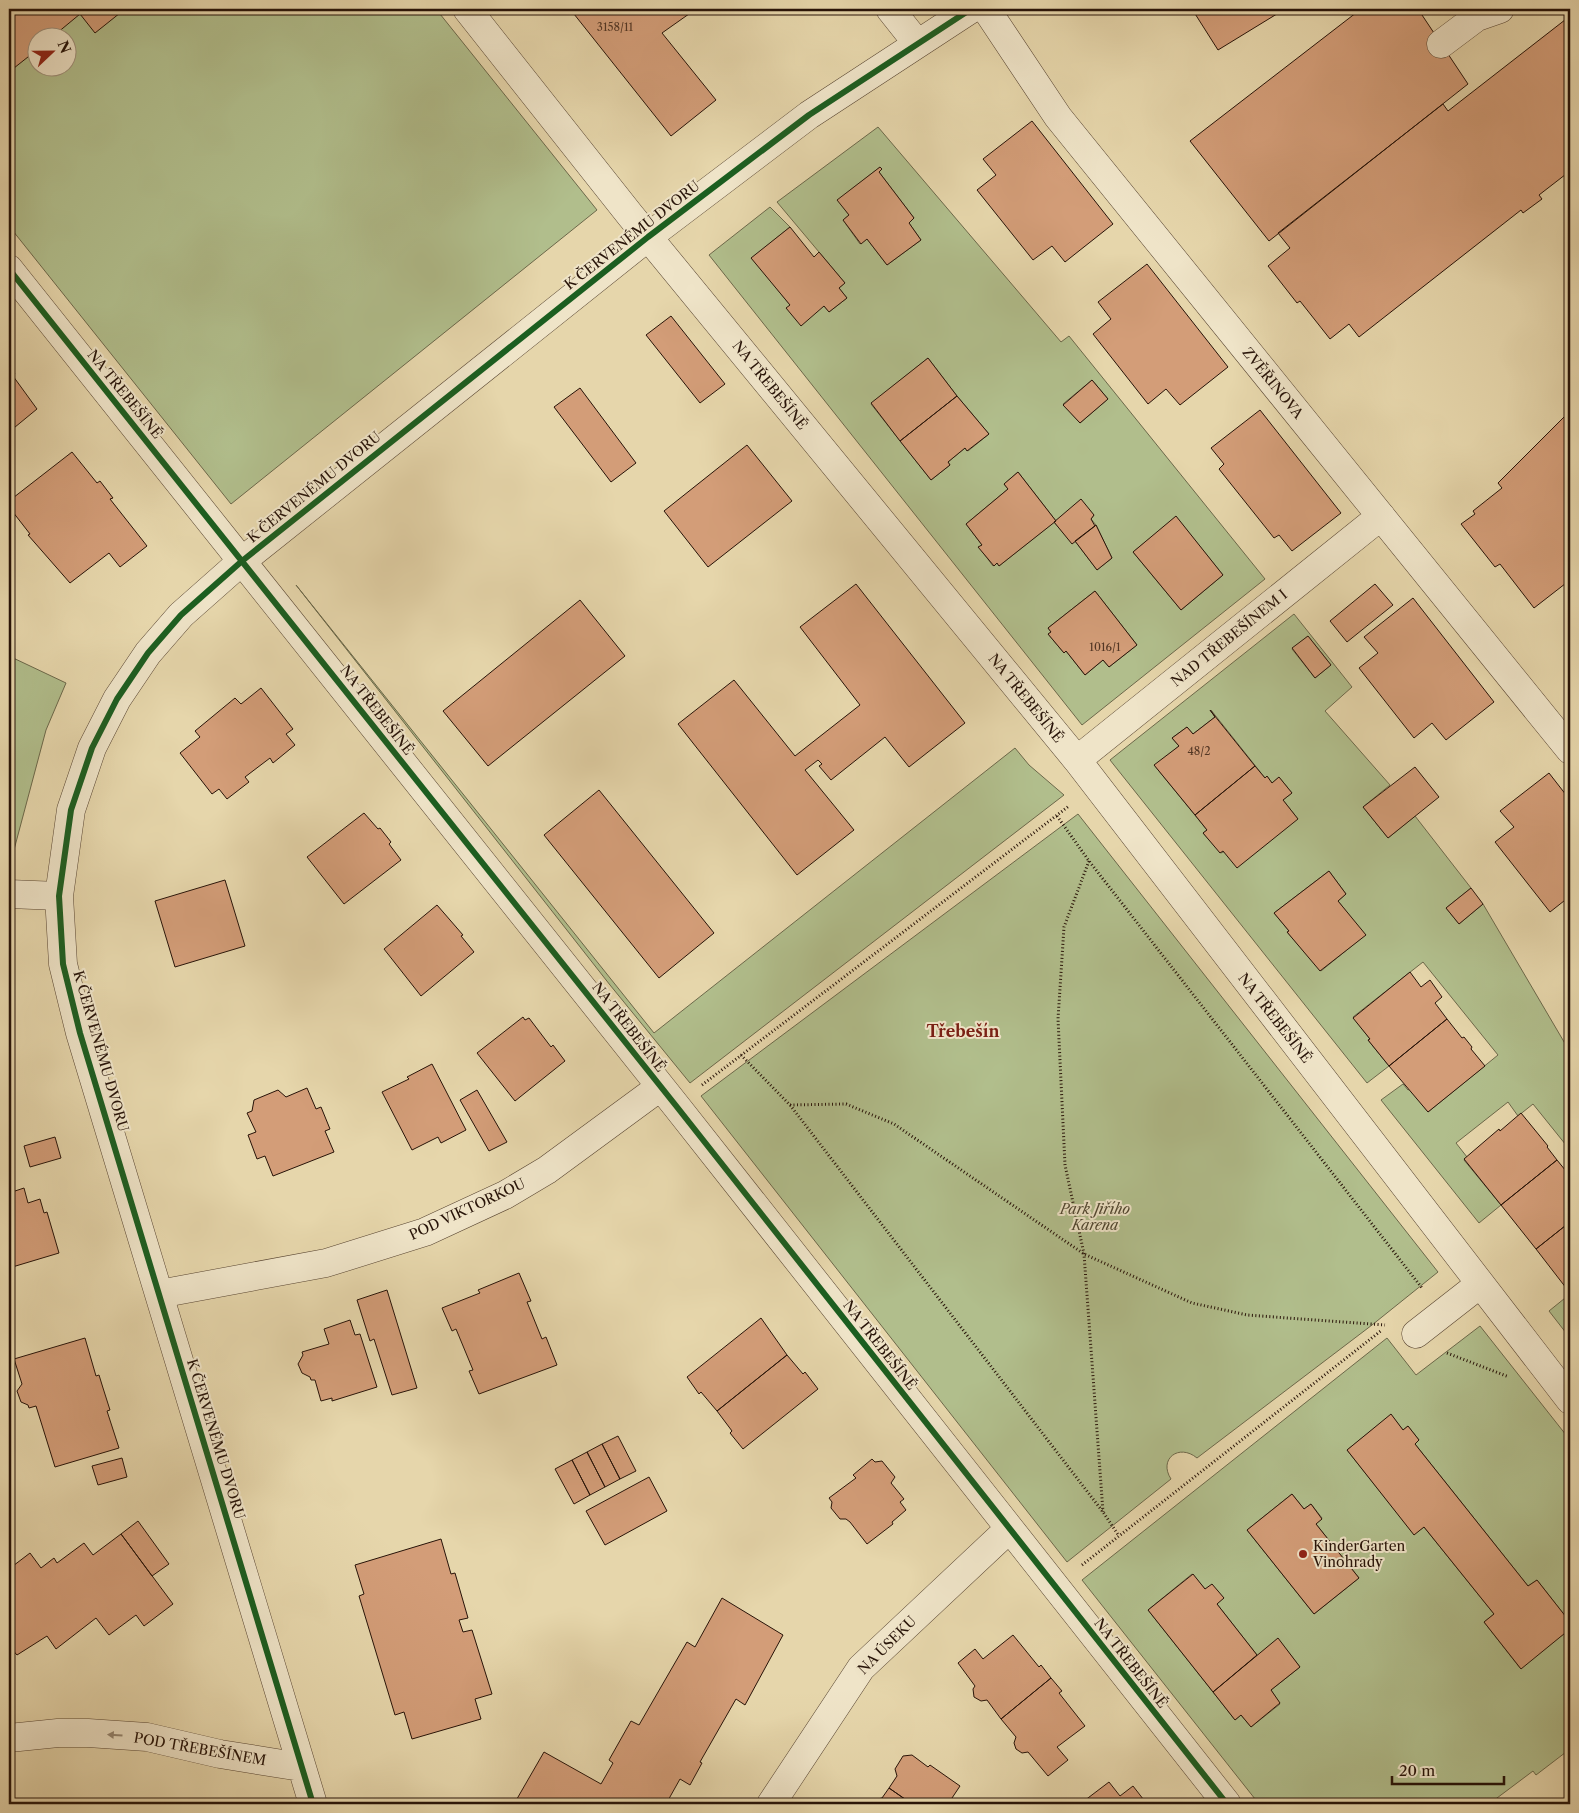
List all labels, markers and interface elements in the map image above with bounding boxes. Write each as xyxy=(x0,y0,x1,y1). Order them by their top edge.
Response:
house number: 3158/11 xyxy=(597,20,634,34)
north arrow xyxy=(28,28,78,78)
text: N xyxy=(53,38,75,56)
street label: K ČERVENÉMU DVORU xyxy=(560,176,703,293)
street label: NA TŘEBEŠÍNĚ xyxy=(729,336,812,433)
street label: ZVĚŘINOVA xyxy=(1239,343,1308,423)
street label: NA TŘEBEŠÍNĚ xyxy=(84,345,167,442)
street label: K ČERVENÉMU DVORU xyxy=(243,427,385,547)
street label: NAD TŘEBEŠÍNEM I xyxy=(1167,585,1291,690)
house number: 1016/1 xyxy=(1089,640,1121,654)
street label: NA TŘEBEŠÍNĚ xyxy=(985,649,1068,746)
street label: NA TŘEBEŠÍNĚ xyxy=(336,661,419,759)
house number: 48/2 xyxy=(1187,744,1211,758)
street label: K ČERVENÉMU DVORU xyxy=(69,968,134,1134)
street label: NA TŘEBEŠÍNĚ xyxy=(1234,969,1317,1067)
street label: NA TŘEBEŠÍNĚ xyxy=(588,978,671,1076)
district label: Třebešín xyxy=(927,1021,999,1041)
street label: POD VIKTORKOU xyxy=(406,1174,528,1244)
park label: Park Jiřího Karena xyxy=(1059,1200,1130,1234)
street label: NA TŘEBEŠÍNĚ xyxy=(839,1296,922,1394)
street label: K ČERVENÉMU DVORU xyxy=(183,1356,250,1522)
place label: KinderGarten Vinohrady xyxy=(1312,1537,1406,1571)
marker: KinderGarten Vinohrady xyxy=(1297,1548,1309,1560)
street label: NA ÚSEKU xyxy=(853,1611,920,1678)
street label: NA TŘEBEŠÍNĚ xyxy=(1090,1614,1173,1712)
street label: POD TŘEBEŠÍNEM xyxy=(132,1727,268,1770)
one-way arrow xyxy=(107,1731,123,1739)
scale bar xyxy=(1392,1753,1504,1785)
text: 20 m xyxy=(1399,1761,1435,1780)

